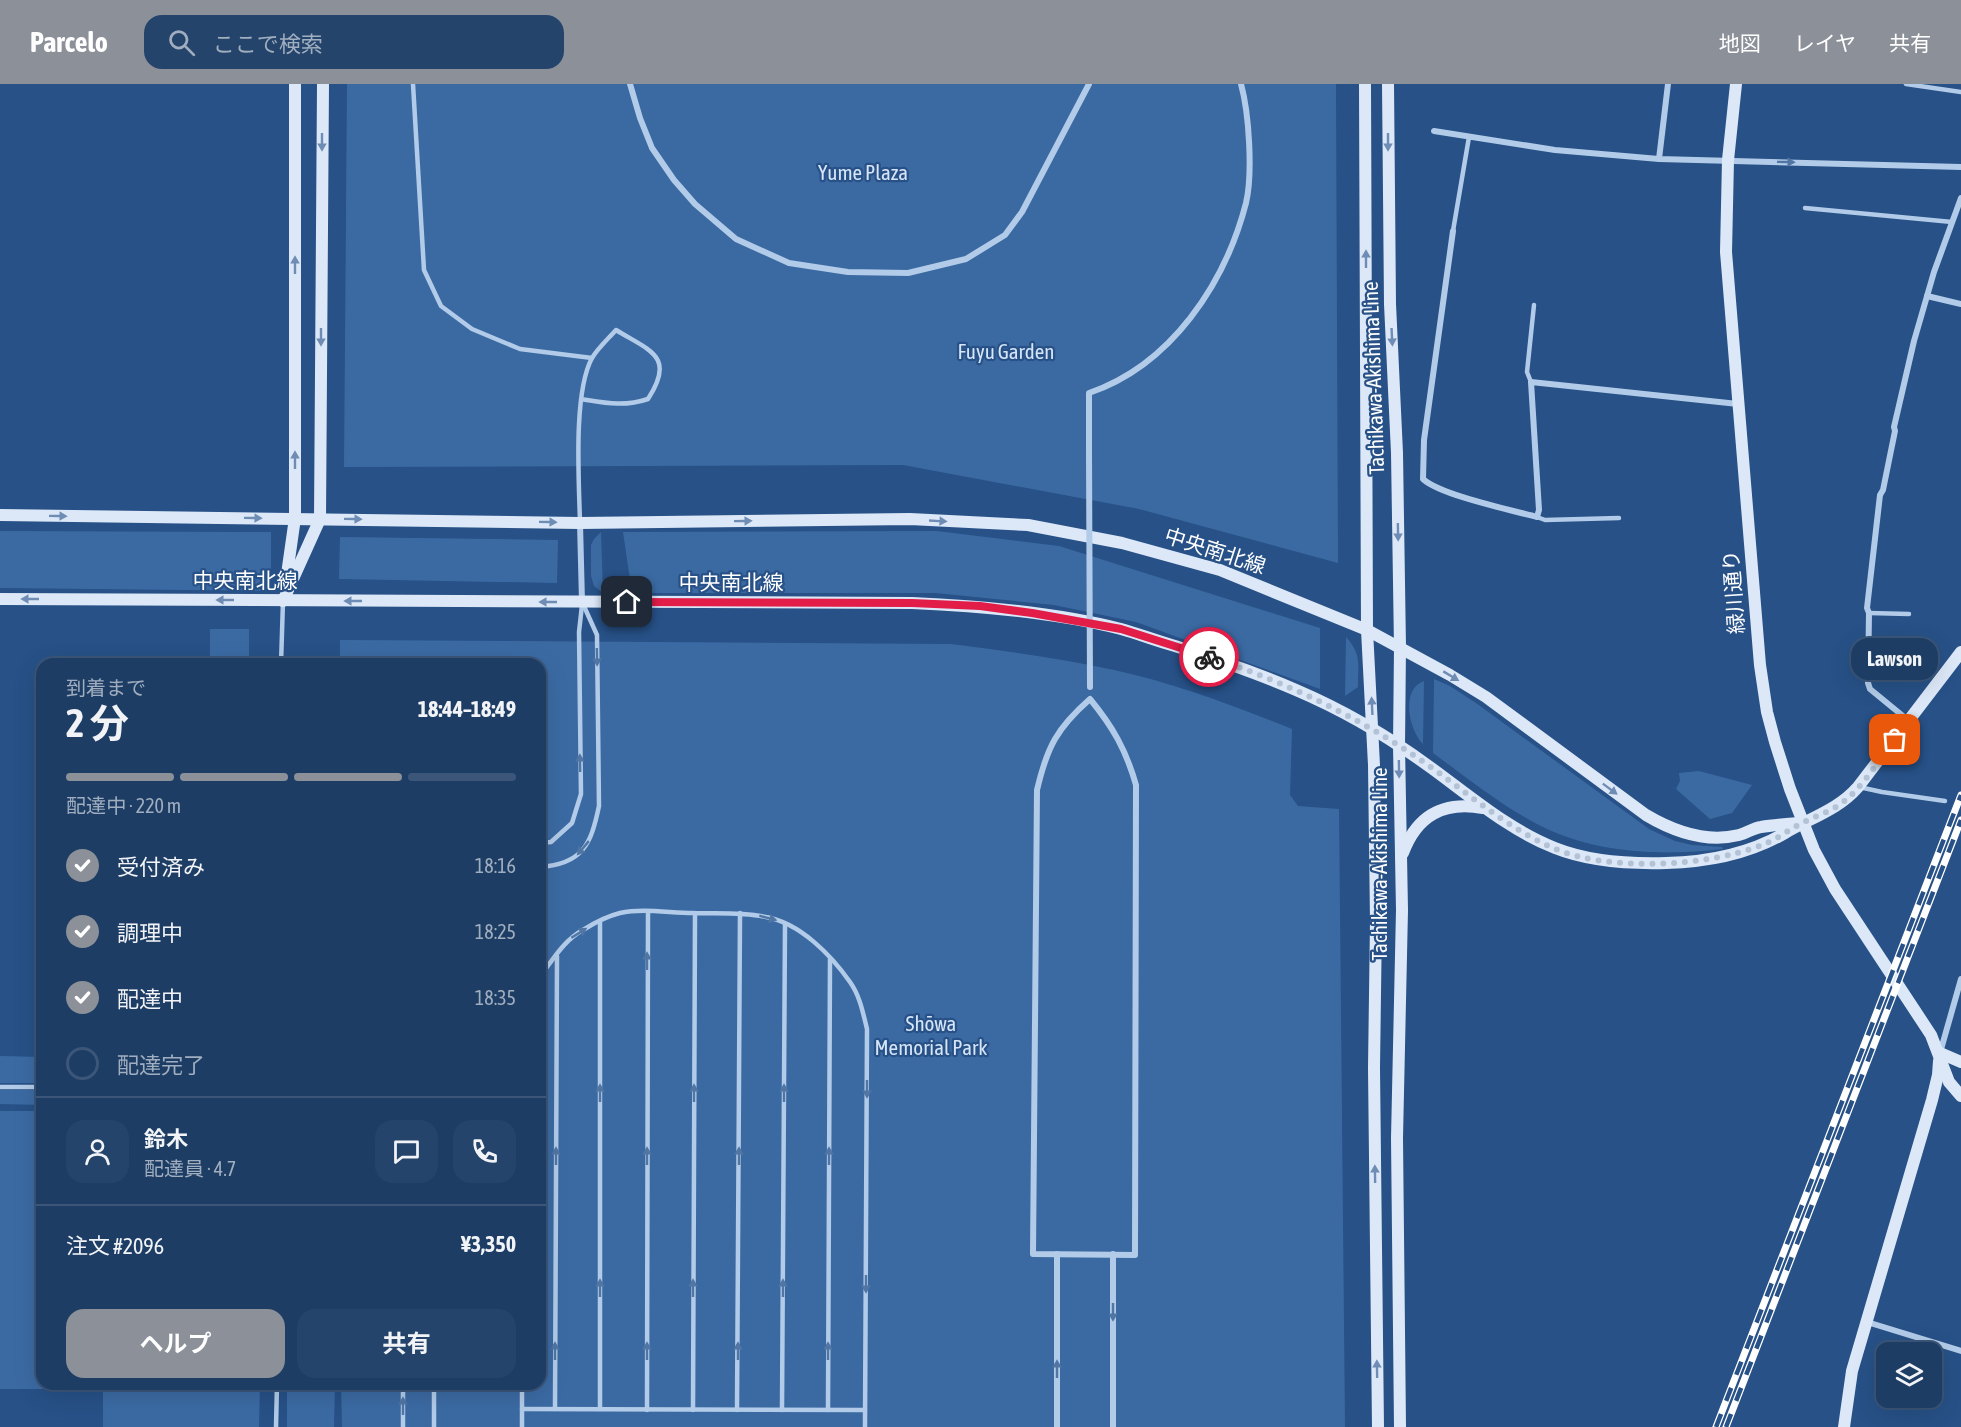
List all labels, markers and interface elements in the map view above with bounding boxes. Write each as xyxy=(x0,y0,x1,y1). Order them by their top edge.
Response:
search box xyxy=(144,15,564,69)
text: Parcelo xyxy=(30,26,108,58)
icon: search xyxy=(165,26,198,59)
text: ここで検索 xyxy=(213,31,323,57)
text: 地図 xyxy=(1719,31,1761,55)
text: レイヤ xyxy=(1794,31,1856,55)
text: 共有 xyxy=(1889,31,1931,55)
one-way arrow xyxy=(317,133,327,152)
one-way arrow xyxy=(1383,133,1393,152)
one-way arrow xyxy=(1776,158,1795,167)
park label: Yume Plaza xyxy=(818,160,908,184)
one-way arrow xyxy=(1361,249,1371,268)
one-way arrow xyxy=(290,255,300,274)
street label: Tachikawa-Akishima Line xyxy=(1358,281,1388,475)
one-way arrow xyxy=(316,328,326,347)
one-way arrow xyxy=(1387,328,1396,347)
park label: Fuyu Garden xyxy=(958,339,1054,363)
one-way arrow xyxy=(290,450,300,469)
one-way arrow xyxy=(49,511,68,520)
one-way arrow xyxy=(244,513,263,523)
one-way arrow xyxy=(344,515,363,524)
one-way arrow xyxy=(734,516,753,526)
one-way arrow xyxy=(929,516,948,525)
one-way arrow xyxy=(539,517,558,527)
street label: 中央南北線 xyxy=(1162,522,1269,578)
one-way arrow xyxy=(1394,523,1403,542)
street label: 緑川通り xyxy=(1718,549,1748,635)
street label: 中央南北線 xyxy=(193,568,298,592)
street label: 中央南北線 xyxy=(679,570,784,594)
pin xyxy=(601,576,652,627)
icon: home xyxy=(610,585,643,618)
one-way arrow xyxy=(20,594,39,604)
one-way arrow xyxy=(215,595,234,605)
one-way arrow xyxy=(343,596,362,606)
one-way arrow xyxy=(538,597,557,607)
courier xyxy=(1179,627,1239,687)
callout: Lawson xyxy=(1852,638,1938,680)
icon: bike xyxy=(1193,641,1226,674)
text: Lawson xyxy=(1867,647,1922,670)
one-way arrow xyxy=(592,648,602,667)
one-way arrow xyxy=(1443,670,1459,681)
text: 到着まで xyxy=(66,676,146,699)
text: 18:44–18:49 xyxy=(418,696,516,722)
one-way arrow xyxy=(1367,696,1376,715)
text: 2 分 xyxy=(66,701,129,745)
pin xyxy=(1869,714,1920,765)
icon: bag xyxy=(1878,723,1911,756)
one-way arrow xyxy=(575,754,585,773)
one-way arrow xyxy=(1394,760,1404,779)
street label: Tachikawa-Akishima Line xyxy=(1367,767,1391,961)
one-way arrow xyxy=(1601,783,1617,795)
text: 配達中 · 220 m xyxy=(66,794,181,817)
one-way arrow xyxy=(576,840,589,856)
icon: check xyxy=(66,849,99,882)
text: 受付済み xyxy=(117,854,205,880)
text: 18:16 xyxy=(475,854,516,877)
one-way arrow xyxy=(759,914,777,924)
icon: check xyxy=(66,915,99,948)
text: 調理中 xyxy=(117,920,183,946)
text: 18:25 xyxy=(475,920,516,943)
one-way arrow xyxy=(570,927,586,939)
one-way arrow xyxy=(642,952,652,971)
icon: check xyxy=(66,981,99,1014)
text: 配達中 xyxy=(117,986,183,1012)
text: 18:35 xyxy=(475,986,516,1009)
park label: Shōwa Memorial Park xyxy=(875,1011,987,1059)
text: 配達完了 xyxy=(117,1052,205,1078)
one-way arrow xyxy=(862,1079,872,1098)
one-way arrow xyxy=(595,1083,605,1102)
one-way arrow xyxy=(689,1084,699,1103)
one-way arrow xyxy=(779,1084,789,1103)
button: person xyxy=(66,1120,129,1183)
button: chat xyxy=(375,1120,438,1183)
button: phone xyxy=(453,1120,516,1183)
text: 鈴木 xyxy=(144,1126,188,1152)
one-way arrow xyxy=(551,1146,561,1165)
one-way arrow xyxy=(642,1147,652,1166)
one-way arrow xyxy=(734,1147,743,1166)
one-way arrow xyxy=(824,1147,834,1166)
text: 配達員 · 4.7 xyxy=(144,1157,236,1180)
one-way arrow xyxy=(1370,1164,1380,1183)
text: ¥3,350 xyxy=(461,1231,516,1257)
text: 注文 #2096 xyxy=(66,1233,164,1259)
one-way arrow xyxy=(861,1274,871,1293)
one-way arrow xyxy=(595,1278,605,1297)
one-way arrow xyxy=(688,1279,698,1298)
one-way arrow xyxy=(778,1279,788,1298)
one-way arrow xyxy=(1108,1303,1118,1322)
button: ヘルプ xyxy=(66,1309,285,1378)
button: 共有 xyxy=(297,1309,516,1378)
one-way arrow xyxy=(550,1341,560,1360)
one-way arrow xyxy=(642,1342,652,1361)
one-way arrow xyxy=(733,1342,743,1361)
one-way arrow xyxy=(823,1342,833,1361)
map controls xyxy=(1876,1342,1942,1408)
button: layers xyxy=(1876,1342,1942,1408)
one-way arrow xyxy=(1052,1359,1062,1378)
one-way arrow xyxy=(1372,1359,1382,1378)
one-way arrow xyxy=(398,1396,408,1415)

